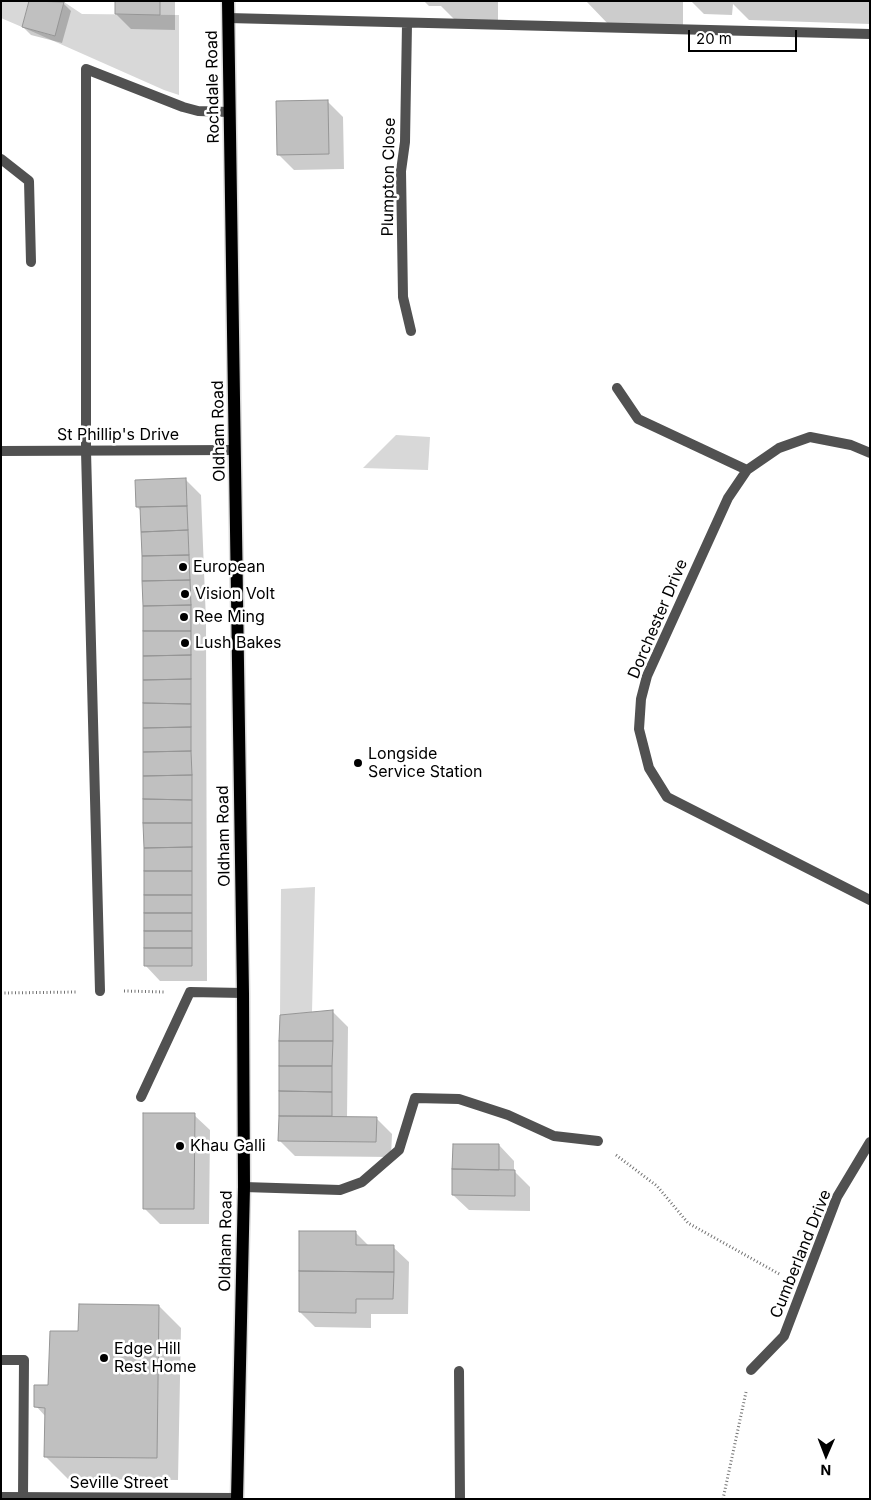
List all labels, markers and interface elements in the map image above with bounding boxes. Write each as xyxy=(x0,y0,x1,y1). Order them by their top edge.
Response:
scale bar xyxy=(691,20,800,52)
text: 20 m xyxy=(696,29,732,48)
street label: Rochdale Road xyxy=(202,30,224,144)
street label: Plumpton Close xyxy=(378,117,400,237)
street label: Oldham Road xyxy=(209,380,229,482)
street label: St Phillip's Drive xyxy=(57,425,179,445)
street label: Dorchester Drive xyxy=(624,556,692,682)
place label: European xyxy=(193,557,265,577)
marker: European xyxy=(177,561,189,573)
place label: Vision Volt xyxy=(195,584,275,604)
marker: Vision Volt xyxy=(179,588,191,600)
place label: Ree Ming xyxy=(194,607,265,627)
marker: Ree Ming xyxy=(178,611,190,623)
place label: Lush Bakes xyxy=(195,633,282,653)
marker: Lush Bakes xyxy=(179,637,191,649)
place label: Longside Service Station xyxy=(368,744,482,782)
marker: Longside Service Station xyxy=(352,757,364,769)
street label: Oldham Road xyxy=(214,785,234,887)
place label: Khau Galli xyxy=(190,1136,266,1156)
marker: Khau Galli xyxy=(174,1140,186,1152)
street label: Cumberland Drive xyxy=(766,1187,836,1321)
street label: Oldham Road xyxy=(216,1190,236,1292)
place label: Edge Hill Rest Home xyxy=(114,1339,196,1377)
marker: Edge Hill Rest Home xyxy=(98,1352,110,1364)
north arrow xyxy=(801,1430,851,1480)
text: N xyxy=(820,1462,831,1479)
street label: Seville Street xyxy=(70,1473,168,1493)

